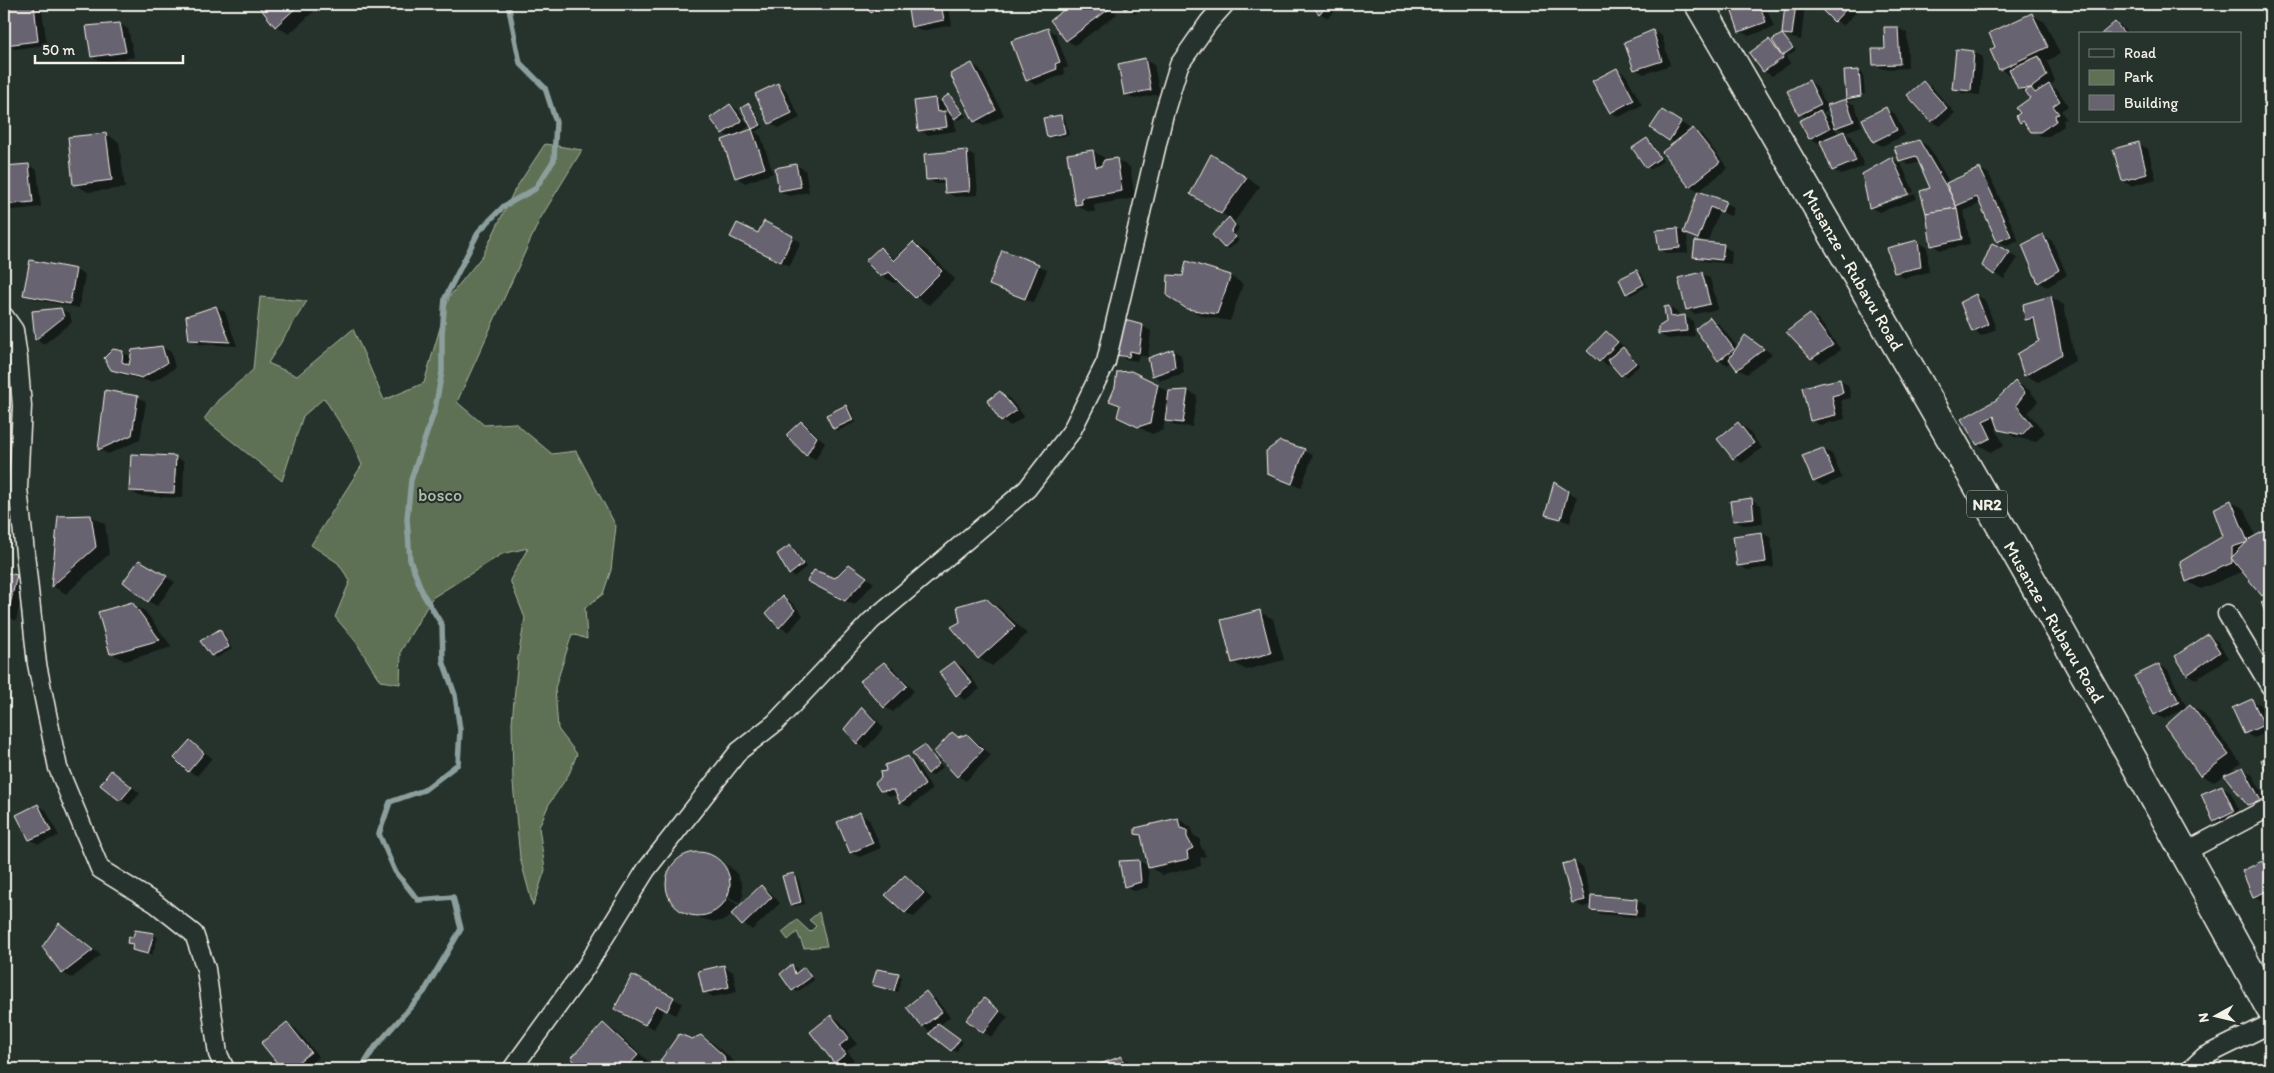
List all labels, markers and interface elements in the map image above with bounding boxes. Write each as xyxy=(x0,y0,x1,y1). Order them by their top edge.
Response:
scale bar xyxy=(35,32,182,64)
legend xyxy=(2079,32,2242,122)
text: 50 m xyxy=(42,41,75,59)
text: Road xyxy=(2124,44,2157,62)
text: Park xyxy=(2124,68,2154,86)
text: Building xyxy=(2124,94,2178,112)
street label: Musanze - Rubavu Road xyxy=(1798,185,1908,355)
park label: bosco xyxy=(418,484,462,506)
road number: NR2 xyxy=(1967,490,2007,518)
street label: Musanze - Rubavu Road xyxy=(1999,537,2109,707)
north arrow xyxy=(2192,990,2242,1040)
text: N xyxy=(2195,1012,2213,1024)

